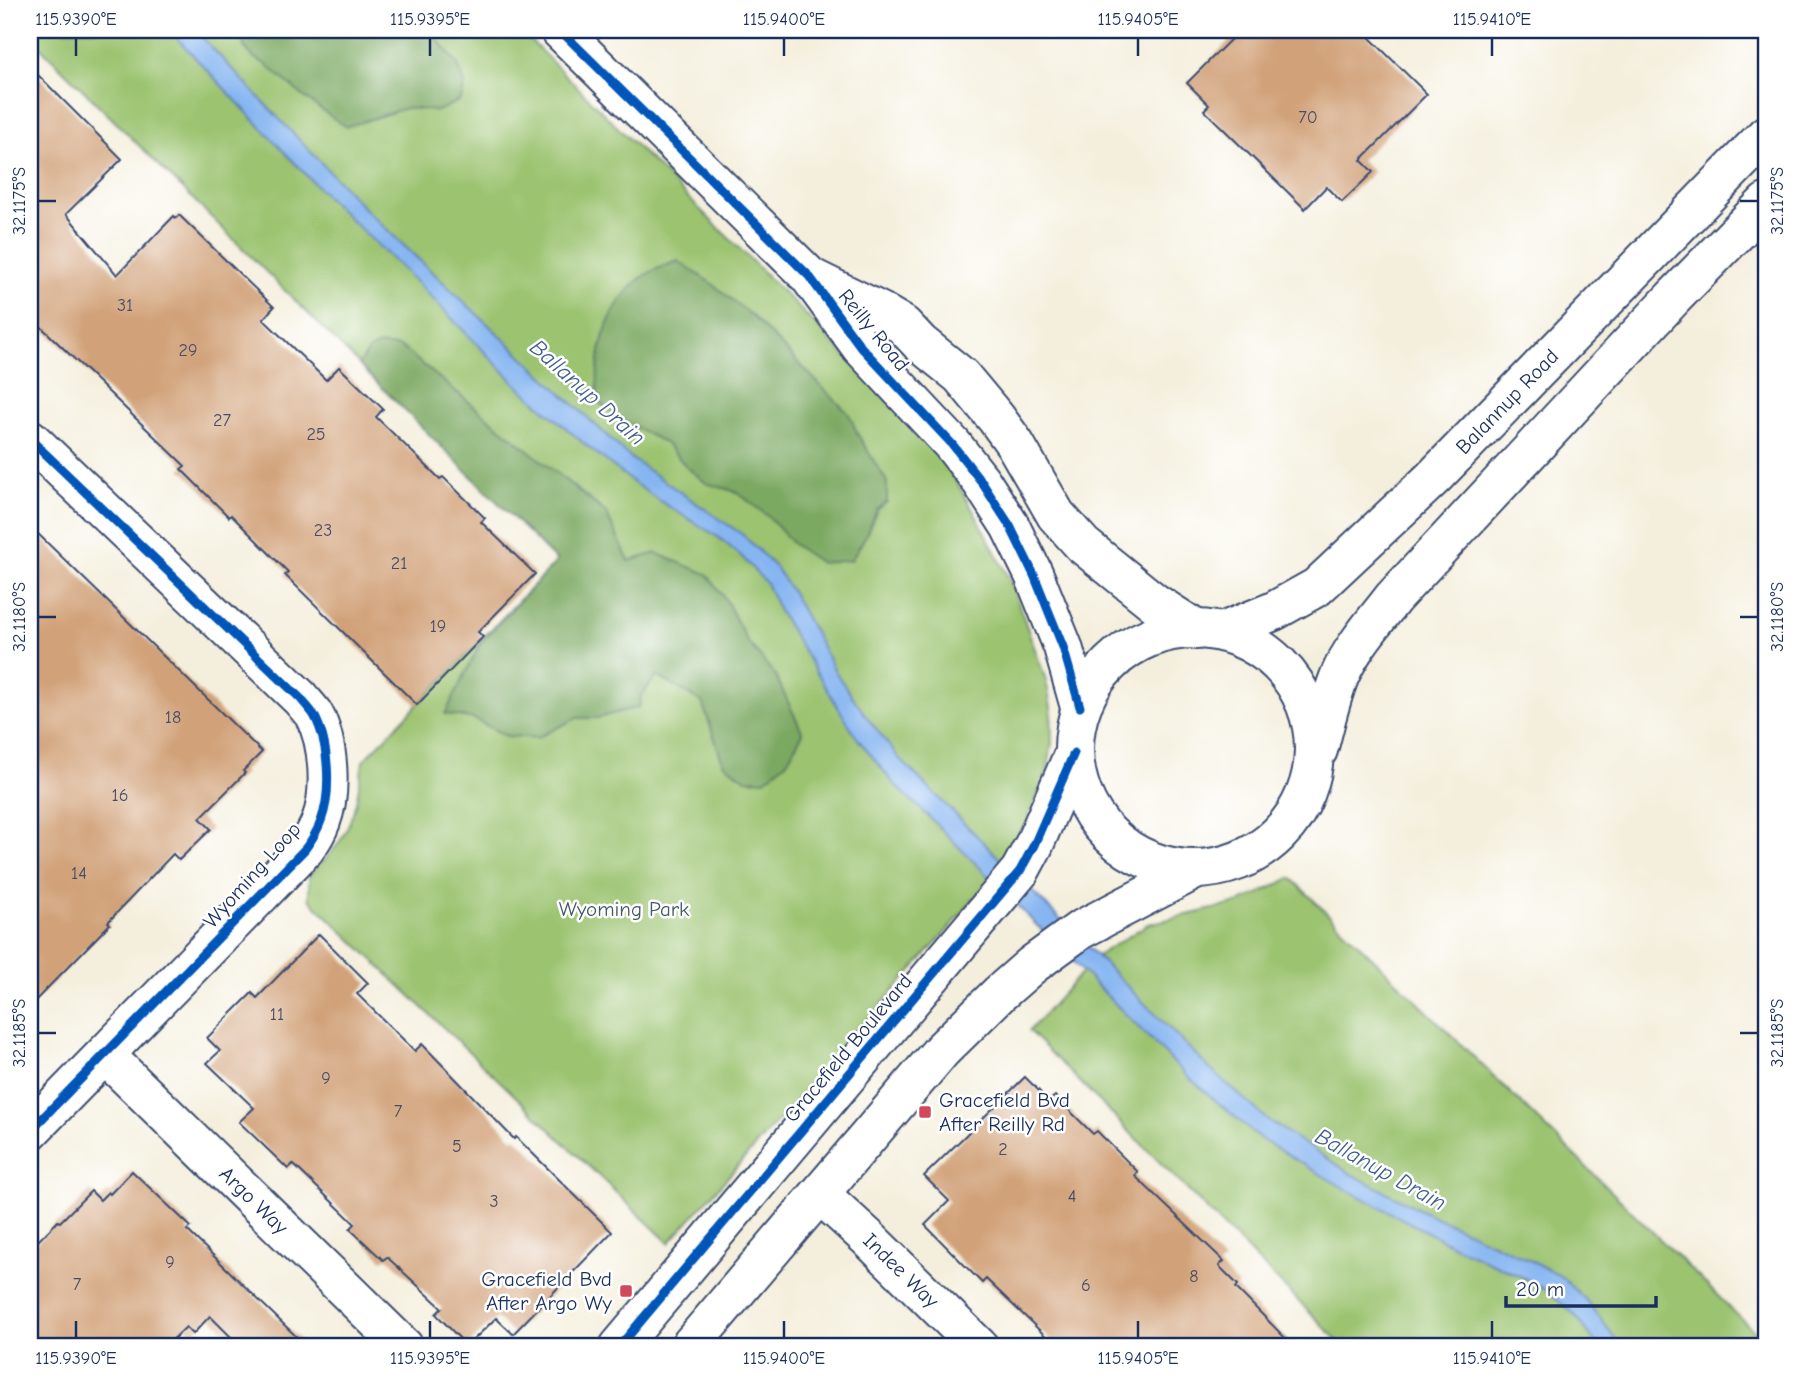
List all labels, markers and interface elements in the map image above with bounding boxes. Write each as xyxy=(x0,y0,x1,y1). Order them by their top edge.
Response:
text: 115.9390°E xyxy=(35,9,117,30)
text: 115.9395°E xyxy=(390,9,470,30)
text: 115.9400°E xyxy=(743,9,825,30)
text: 115.9405°E xyxy=(1097,9,1179,30)
text: 115.9410°E xyxy=(1453,9,1531,30)
house number: 70 xyxy=(1298,107,1318,128)
text: 32.1175°S xyxy=(9,167,30,235)
text: 32.1175°S xyxy=(1767,167,1788,235)
street label: Reilly Road xyxy=(834,284,914,376)
house number: 31 xyxy=(117,295,133,316)
water label: Ballanup Drain xyxy=(525,334,651,451)
house number: 29 xyxy=(179,340,197,361)
street label: Balannup Road xyxy=(1451,344,1563,459)
house number: 27 xyxy=(213,410,231,431)
house number: 25 xyxy=(306,424,326,445)
house number: 23 xyxy=(314,520,332,541)
house number: 21 xyxy=(391,553,407,574)
text: 32.1180°S xyxy=(9,582,30,652)
text: 32.1180°S xyxy=(1767,582,1788,652)
house number: 19 xyxy=(430,616,446,637)
house number: 18 xyxy=(165,707,181,728)
house number: 16 xyxy=(112,785,128,806)
street label: Wyoming Loop xyxy=(198,817,306,933)
house number: 14 xyxy=(71,863,87,884)
park label: Wyoming Park xyxy=(559,897,689,921)
street label: Gracefield Boulevard xyxy=(779,969,917,1127)
text: 32.1185°S xyxy=(9,998,30,1067)
text: 32.1185°S xyxy=(1767,998,1788,1067)
house number: 11 xyxy=(270,1004,284,1025)
house number: 9 xyxy=(321,1068,331,1089)
place label: Gracefield Bvd After Reilly Rd xyxy=(939,1088,1070,1136)
house number: 7 xyxy=(394,1101,403,1122)
marker: Gracefield Bvd After Reilly Rd xyxy=(917,1104,933,1120)
water label: Ballanup Drain xyxy=(1311,1122,1451,1217)
house number: 5 xyxy=(452,1136,462,1157)
house number: 2 xyxy=(998,1139,1008,1160)
street label: Argo Way xyxy=(215,1162,293,1239)
house number: 4 xyxy=(1068,1186,1076,1207)
house number: 3 xyxy=(489,1191,499,1212)
street label: Indee Way xyxy=(858,1228,944,1313)
house number: 9 xyxy=(165,1252,175,1273)
scale bar xyxy=(1506,1265,1656,1309)
house number: 8 xyxy=(1189,1266,1199,1287)
place label: Gracefield Bvd After Argo Wy xyxy=(481,1267,613,1315)
house number: 7 xyxy=(73,1274,82,1295)
house number: 6 xyxy=(1081,1275,1091,1296)
text: 20 m xyxy=(1516,1277,1564,1301)
marker: Gracefield Bvd After Argo Wy xyxy=(618,1283,634,1299)
text: 115.9390°E xyxy=(35,1348,117,1369)
text: 115.9395°E xyxy=(390,1348,470,1369)
text: 115.9400°E xyxy=(743,1348,825,1369)
text: 115.9405°E xyxy=(1097,1348,1179,1369)
text: 115.9410°E xyxy=(1453,1348,1531,1369)

